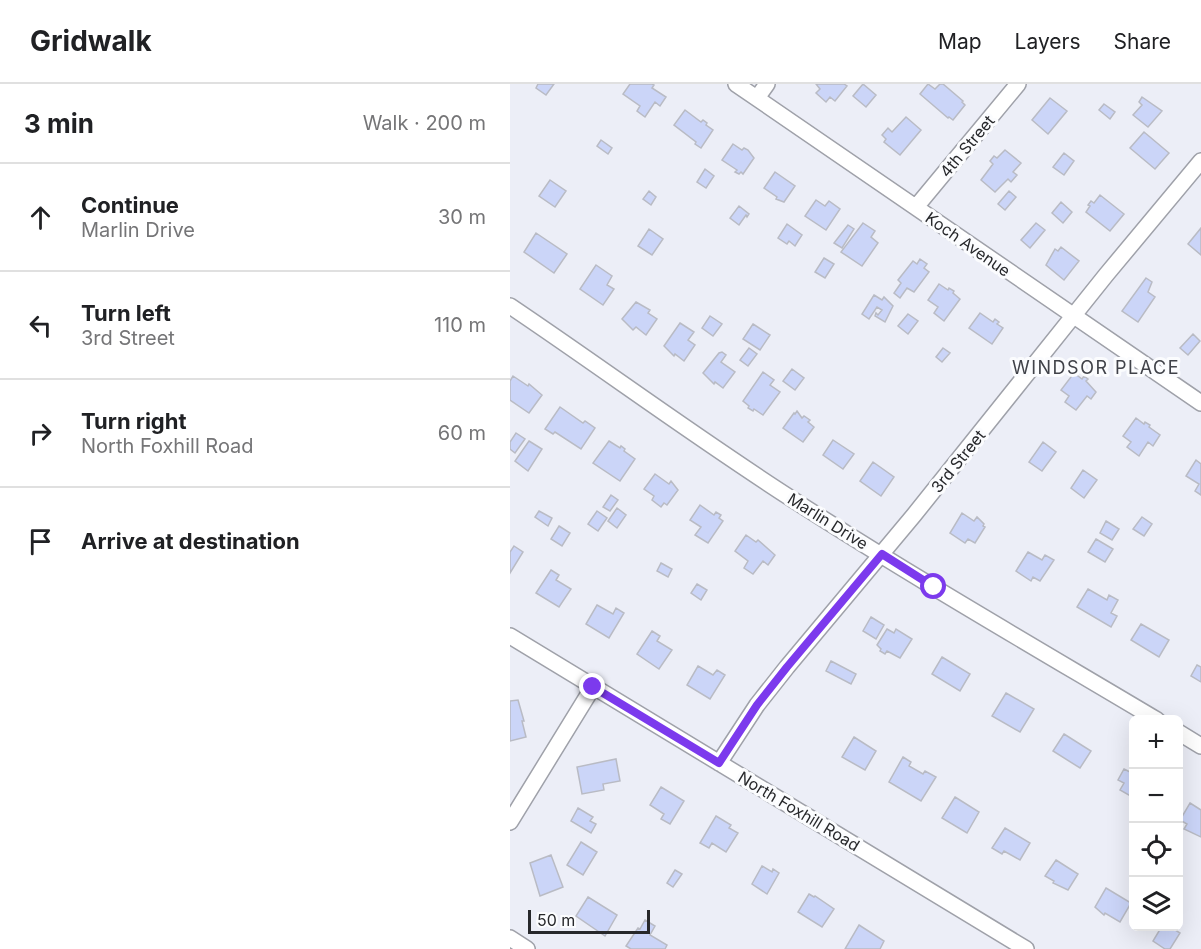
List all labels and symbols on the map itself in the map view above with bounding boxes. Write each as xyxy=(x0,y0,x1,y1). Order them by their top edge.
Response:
street label: 4th Street xyxy=(935,111,999,181)
street label: Koch Avenue xyxy=(922,207,1014,281)
district label: WINDSOR PLACE xyxy=(1012,357,1180,378)
street label: 3rd Street xyxy=(927,426,989,496)
street label: Marlin Drive xyxy=(784,488,872,554)
route start xyxy=(920,573,946,599)
route end xyxy=(579,673,605,699)
street label: North Foxhill Road xyxy=(735,767,863,855)
scale bar xyxy=(528,907,650,934)

